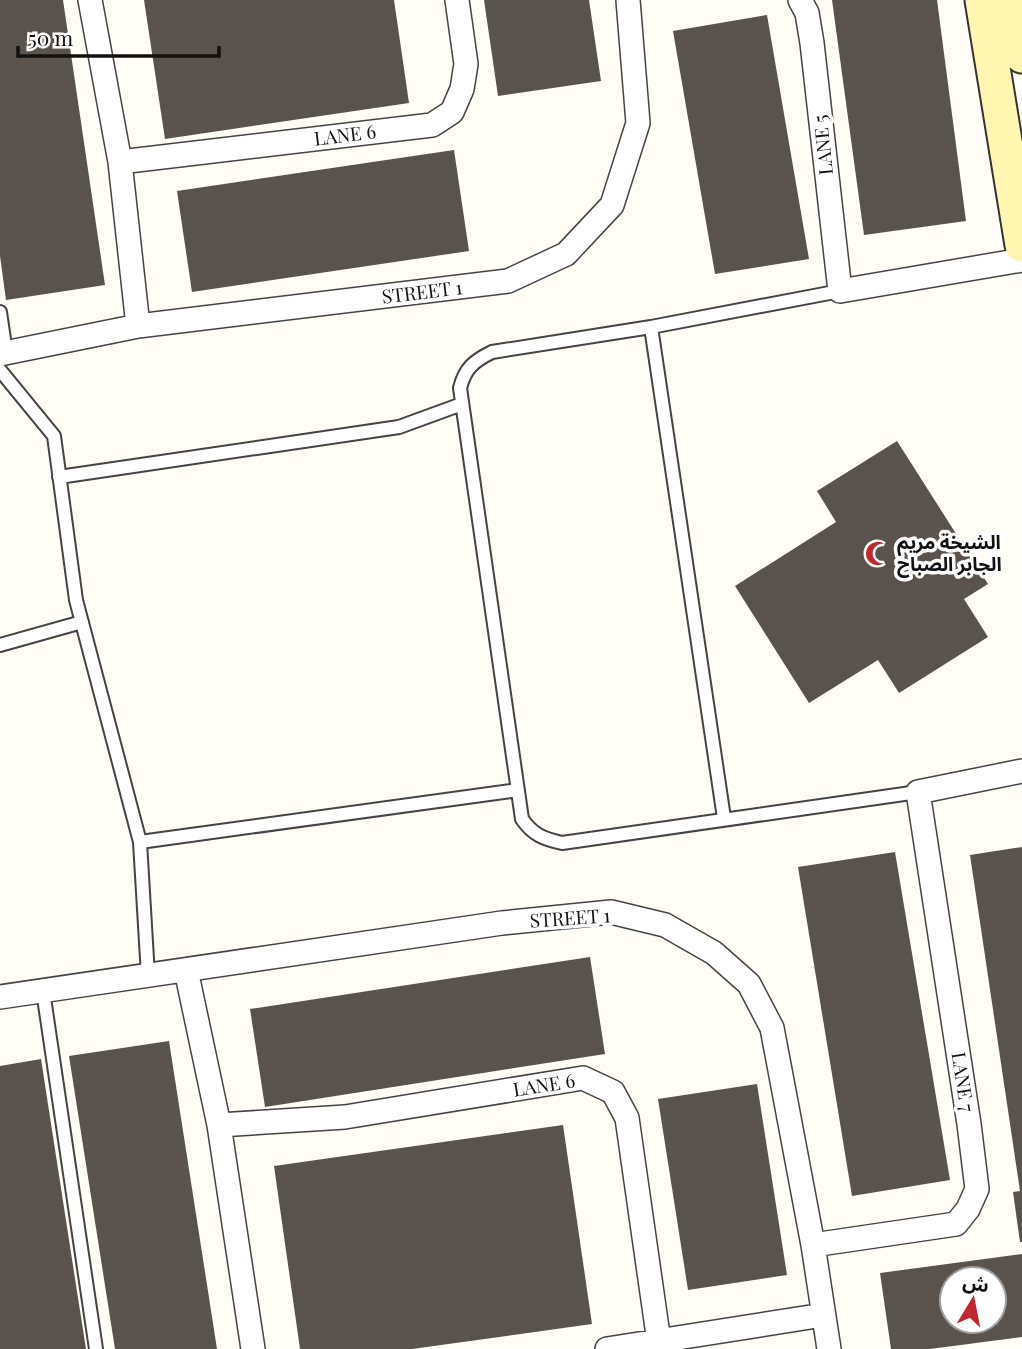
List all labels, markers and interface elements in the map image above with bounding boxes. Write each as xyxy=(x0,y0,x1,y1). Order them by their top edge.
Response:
scale bar xyxy=(18,14,219,58)
text: 50 m xyxy=(28,23,74,51)
street label: LANE 5 xyxy=(806,114,838,176)
street label: LANE 6 xyxy=(312,117,378,151)
street label: STREET 1 xyxy=(380,273,463,309)
place label: الشيخة مريم الجابر الصباح xyxy=(897,528,1002,578)
mosque icon: الشيخة مريم الجابر الصباح xyxy=(863,539,891,567)
street label: STREET 1 xyxy=(529,901,611,933)
street label: LANE 7 xyxy=(946,1050,982,1114)
street label: LANE 6 xyxy=(511,1066,577,1102)
north arrow xyxy=(938,1265,1008,1335)
text: ش xyxy=(961,1267,991,1297)

